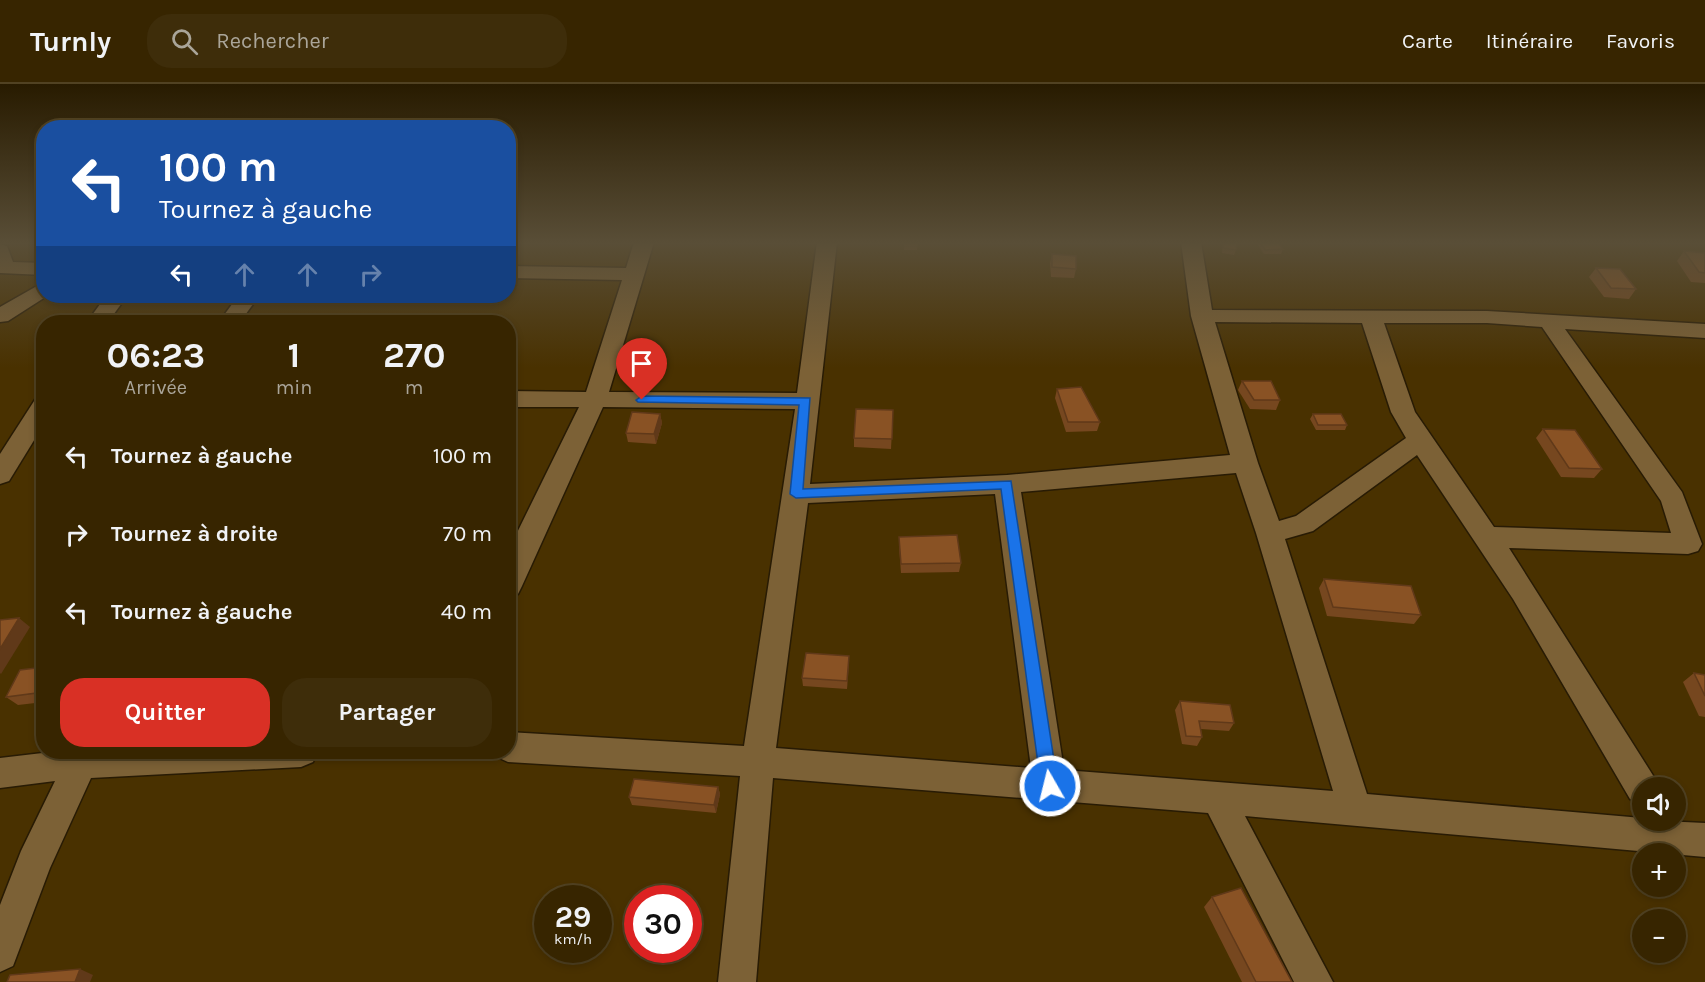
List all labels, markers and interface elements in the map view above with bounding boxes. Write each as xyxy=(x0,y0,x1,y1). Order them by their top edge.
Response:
search box xyxy=(147,14,567,68)
text: Turnly xyxy=(30,25,111,58)
icon: search xyxy=(168,25,201,58)
text: Rechercher xyxy=(216,28,329,54)
text: Carte xyxy=(1402,29,1453,53)
text: Itinéraire xyxy=(1486,29,1573,53)
text: Favoris xyxy=(1606,29,1675,53)
text: 100 m xyxy=(159,142,278,192)
icon: left xyxy=(60,144,138,222)
text: Tournez à gauche xyxy=(159,193,372,225)
icon: left xyxy=(165,258,198,291)
icon: ahead xyxy=(228,258,261,291)
icon: ahead xyxy=(291,258,324,291)
icon: right xyxy=(354,258,387,291)
text: 06:23 xyxy=(107,334,205,376)
text: 1 xyxy=(288,334,300,376)
text: 270 xyxy=(383,334,445,376)
pin xyxy=(616,338,667,400)
icon: arrive xyxy=(625,347,658,380)
text: Arrivée xyxy=(125,376,187,399)
text: min xyxy=(276,376,312,399)
text: m xyxy=(405,376,424,399)
icon: left xyxy=(60,440,93,473)
text: Tournez à gauche xyxy=(111,443,292,469)
text: 100 m xyxy=(433,443,492,469)
icon: right xyxy=(60,518,93,551)
text: Tournez à droite xyxy=(111,521,278,547)
text: 70 m xyxy=(443,521,492,547)
icon: left xyxy=(60,596,93,629)
text: Tournez à gauche xyxy=(111,599,292,625)
text: 40 m xyxy=(441,599,492,625)
button: Quitter xyxy=(60,678,270,747)
button: Partager xyxy=(282,678,492,747)
position arrow xyxy=(1018,754,1082,818)
map controls xyxy=(1632,777,1686,963)
button: sound xyxy=(1632,777,1686,831)
button: + xyxy=(1632,843,1686,897)
speed limit sign: 30 xyxy=(624,885,702,963)
text: 29 xyxy=(555,899,591,935)
button: − xyxy=(1632,909,1686,963)
text: km/h xyxy=(554,930,592,948)

